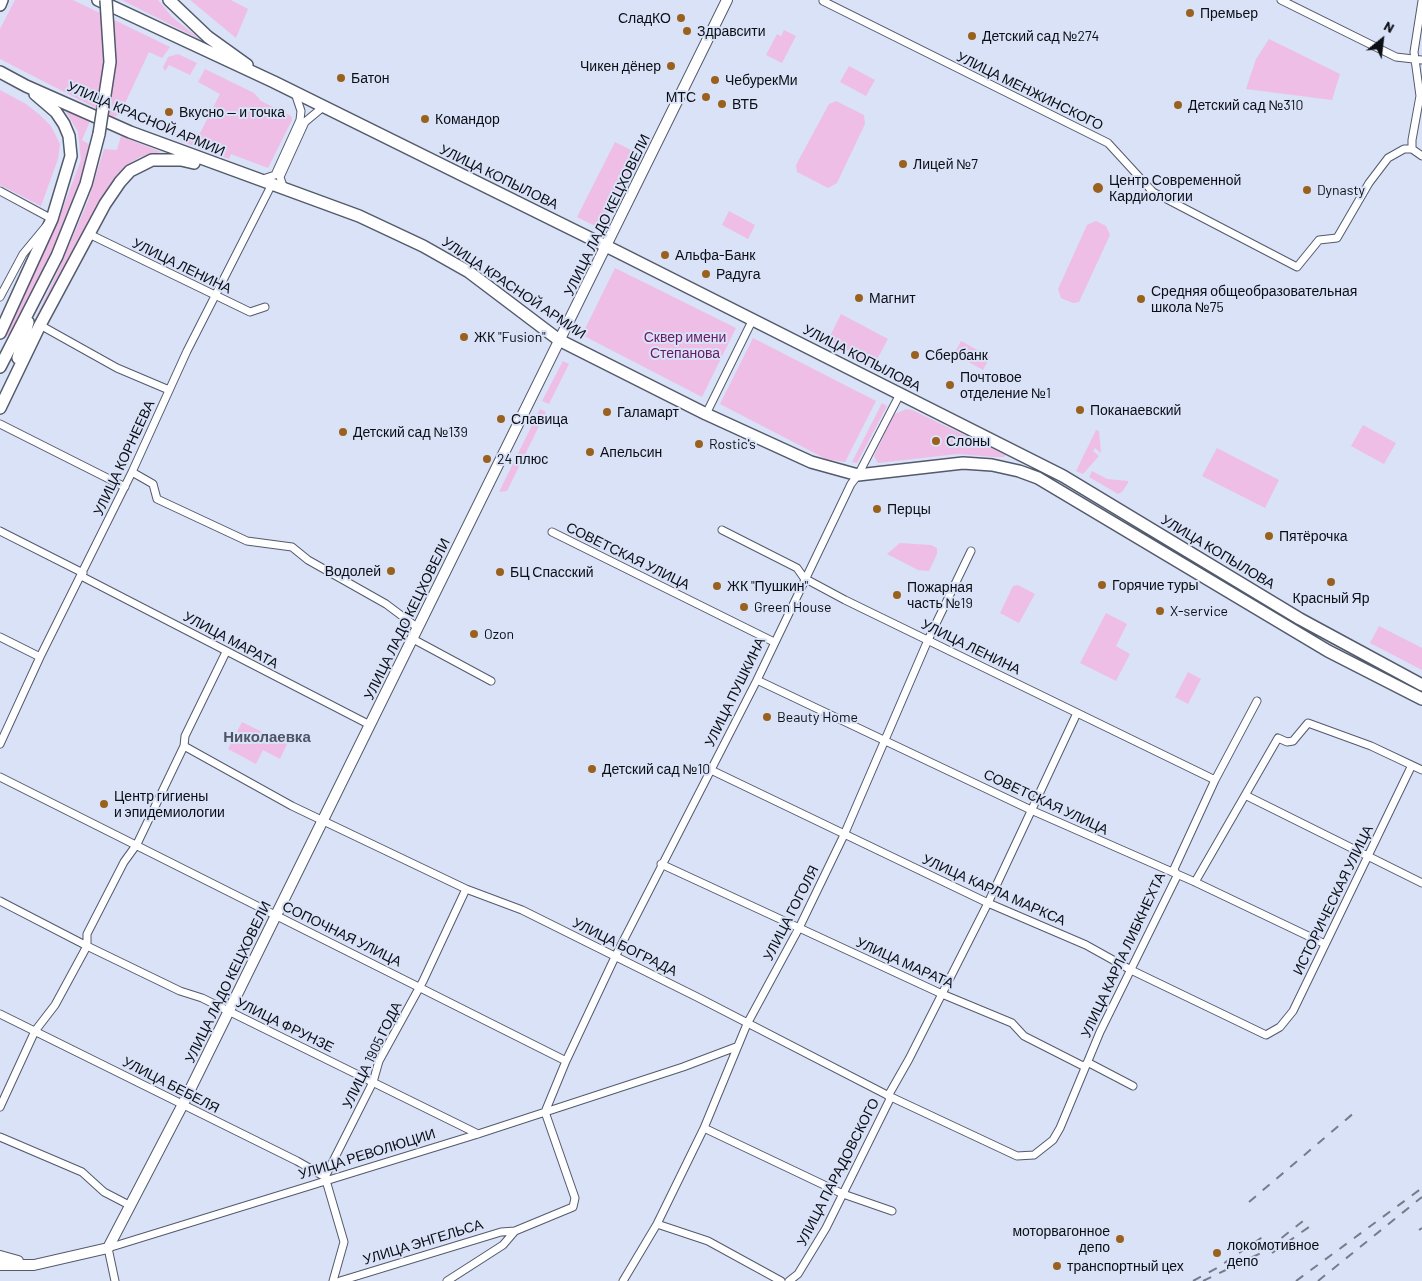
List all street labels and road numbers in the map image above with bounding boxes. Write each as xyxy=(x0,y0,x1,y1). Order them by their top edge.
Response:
street label: УЛИЦА МЕНЖИНСКОГО xyxy=(954,48,1106,134)
street label: УЛИЦА КРАСНОЙ АРМИИ xyxy=(64,78,228,160)
street label: УЛИЦА ЛАДО КЕЦХОВЕЛИ xyxy=(560,131,654,299)
street label: УЛИЦА КОПЫЛОВА xyxy=(437,141,561,213)
street label: УЛИЦА КРАСНОЙ АРМИИ xyxy=(439,233,589,343)
street label: УЛИЦА ЛЕНИНА xyxy=(130,235,234,297)
street label: УЛИЦА КОПЫЛОВА xyxy=(800,321,924,395)
street label: УЛИЦА КОРНЕЕВА xyxy=(90,398,158,518)
street label: УЛИЦА КОПЫЛОВА xyxy=(1158,511,1278,593)
street label: СОВЕТСКАЯ УЛИЦА xyxy=(563,519,693,593)
street label: УЛИЦА ЛАДО КЕЦХОВЕЛИ xyxy=(360,535,454,703)
street label: УЛИЦА МАРАТА xyxy=(181,608,281,672)
street label: УЛИЦА ЛЕНИНА xyxy=(919,616,1023,678)
street label: УЛИЦА ПУШКИНА xyxy=(701,635,769,749)
street label: СОВЕТСКАЯ УЛИЦА xyxy=(981,766,1111,838)
street label: ИСТОРИЧЕСКАЯ УЛИЦА xyxy=(1289,822,1377,978)
street label: УЛИЦА КАРЛА МАРКСА xyxy=(920,851,1068,929)
street label: УЛИЦА ГОГОЛЯ xyxy=(760,863,822,963)
street label: УЛИЦА КАРЛА ЛИБКНЕХТА xyxy=(1077,870,1169,1040)
street label: УЛИЦА ЛАДО КЕЦХОВЕЛИ xyxy=(181,898,275,1066)
street label: СОПОЧНАЯ УЛИЦА xyxy=(280,898,404,970)
street label: УЛИЦА БОГРАДА xyxy=(570,914,680,980)
street label: УЛИЦА МАРАТА xyxy=(854,934,956,992)
street label: УЛИЦА ФРУНЗЕ xyxy=(233,994,337,1056)
street label: УЛИЦА 1905 ГОДА xyxy=(339,999,405,1111)
street label: УЛИЦА БЕБЕЛЯ xyxy=(120,1053,222,1117)
street label: УЛИЦА ПАРАДОВСКОГО xyxy=(793,1095,883,1249)
street label: УЛИЦА РЕВОЛЮЦИИ xyxy=(297,1125,437,1183)
street label: УЛИЦА ЭНГЕЛЬСА xyxy=(361,1216,485,1268)

